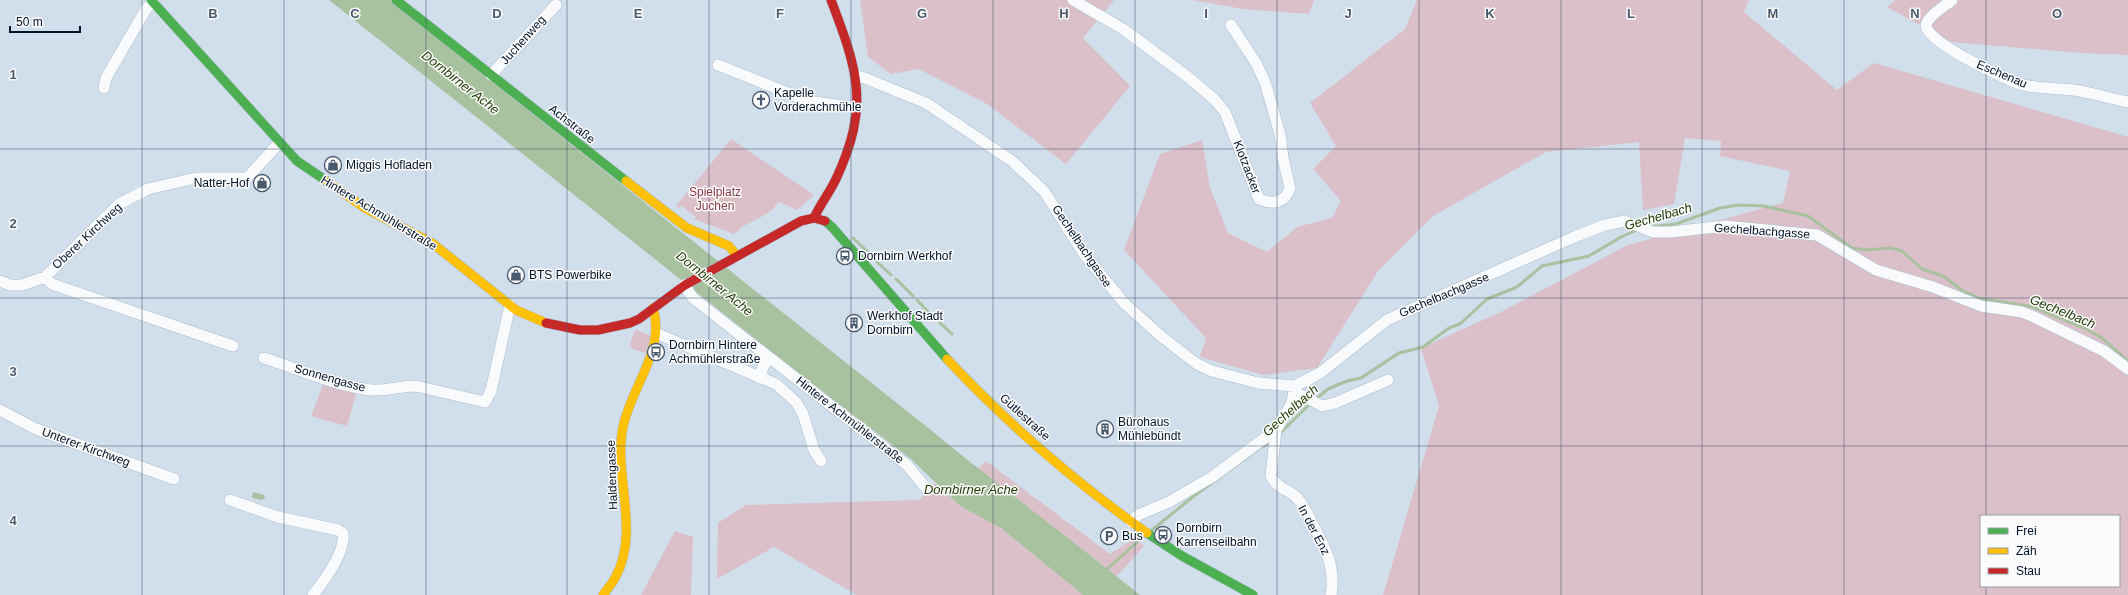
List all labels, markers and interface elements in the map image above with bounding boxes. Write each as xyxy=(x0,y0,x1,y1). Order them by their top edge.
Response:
text: B xyxy=(208,6,218,21)
text: C xyxy=(350,6,360,21)
text: D xyxy=(492,6,502,21)
text: E xyxy=(634,6,643,21)
text: F xyxy=(776,6,784,21)
text: G xyxy=(917,6,927,21)
text: H xyxy=(1059,6,1069,21)
text: I xyxy=(1204,6,1208,21)
text: J xyxy=(1344,6,1352,21)
text: K xyxy=(1485,6,1495,21)
text: L xyxy=(1627,6,1635,21)
text: M xyxy=(1768,6,1778,21)
text: N xyxy=(1910,6,1920,21)
text: O xyxy=(2052,6,2062,21)
scale bar xyxy=(10,8,80,34)
street label: Juchenweg xyxy=(497,13,549,67)
text: 50 m xyxy=(16,15,43,29)
water label: Dornbirner Ache xyxy=(419,47,502,117)
street label: Eschenau xyxy=(1975,57,2029,91)
text: 1 xyxy=(9,67,17,82)
place label: Kapelle Vorderachmühle xyxy=(774,86,862,114)
church icon: Kapelle Vorderachmühle xyxy=(751,90,771,110)
street label: Achstraße xyxy=(546,102,598,147)
street label: Klotzacker xyxy=(1230,138,1264,196)
shop icon: Miggis Hofladen xyxy=(323,155,343,175)
place label: Miggis Hofladen xyxy=(346,158,432,172)
shop icon: Natter-Hof xyxy=(252,173,272,193)
street label: Hintere Achmühlerstraße xyxy=(319,173,440,253)
place label: Natter-Hof xyxy=(194,176,250,190)
park label: Spielplatz Juchen xyxy=(689,185,741,213)
street label: Oberer Kirchweg xyxy=(49,200,125,272)
water label: Gechelbach xyxy=(1623,200,1694,233)
street label: Gechelbachgasse xyxy=(1049,202,1115,290)
text: 2 xyxy=(9,216,17,231)
street label: Gechelbachgasse xyxy=(1714,221,1811,241)
bus stop icon: Dornbirn Werkhof xyxy=(835,246,855,266)
water label: Dornbirner Ache xyxy=(673,248,756,319)
place label: Dornbirn Werkhof xyxy=(858,249,952,263)
shop icon: BTS Powerbike xyxy=(506,265,526,285)
place label: BTS Powerbike xyxy=(529,268,612,282)
street label: Gechelbachgasse xyxy=(1397,270,1491,320)
water label: Gechelbach xyxy=(2028,292,2098,331)
place label: Werkhof Stadt Dornbirn xyxy=(867,309,943,337)
building icon: Werkhof Stadt Dornbirn xyxy=(844,313,864,333)
place label: Dornbirn Hintere Achmühlerstraße xyxy=(669,338,761,366)
bus stop icon: Dornbirn Hintere Achmühlerstraße xyxy=(646,342,666,362)
street label: Sonnengasse xyxy=(293,361,368,395)
text: 3 xyxy=(9,364,17,379)
street label: Hintere Achmühlerstraße xyxy=(793,374,907,467)
water label: Gechelbach xyxy=(1260,382,1321,439)
street label: Gütlestraße xyxy=(997,391,1053,443)
place label: Bürohaus Mühlebündt xyxy=(1118,415,1181,443)
building icon: Bürohaus Mühlebündt xyxy=(1095,419,1115,439)
street label: Unterer Kirchweg xyxy=(40,425,132,469)
street label: Haldengasse xyxy=(604,439,620,510)
water label: Dornbirner Ache xyxy=(924,482,1018,497)
street label: In der Enz xyxy=(1295,503,1333,557)
text: 4 xyxy=(9,513,17,528)
legend xyxy=(1980,515,2120,587)
place label: Dornbirn Karrenseilbahn xyxy=(1176,521,1257,549)
text: Frei xyxy=(2016,524,2037,538)
bus stop icon: Dornbirn Karrenseilbahn xyxy=(1153,525,1173,545)
parking icon: Bus xyxy=(1099,526,1119,546)
place label: Bus xyxy=(1122,529,1143,543)
text: Zäh xyxy=(2016,544,2037,558)
text: Stau xyxy=(2016,564,2041,578)

